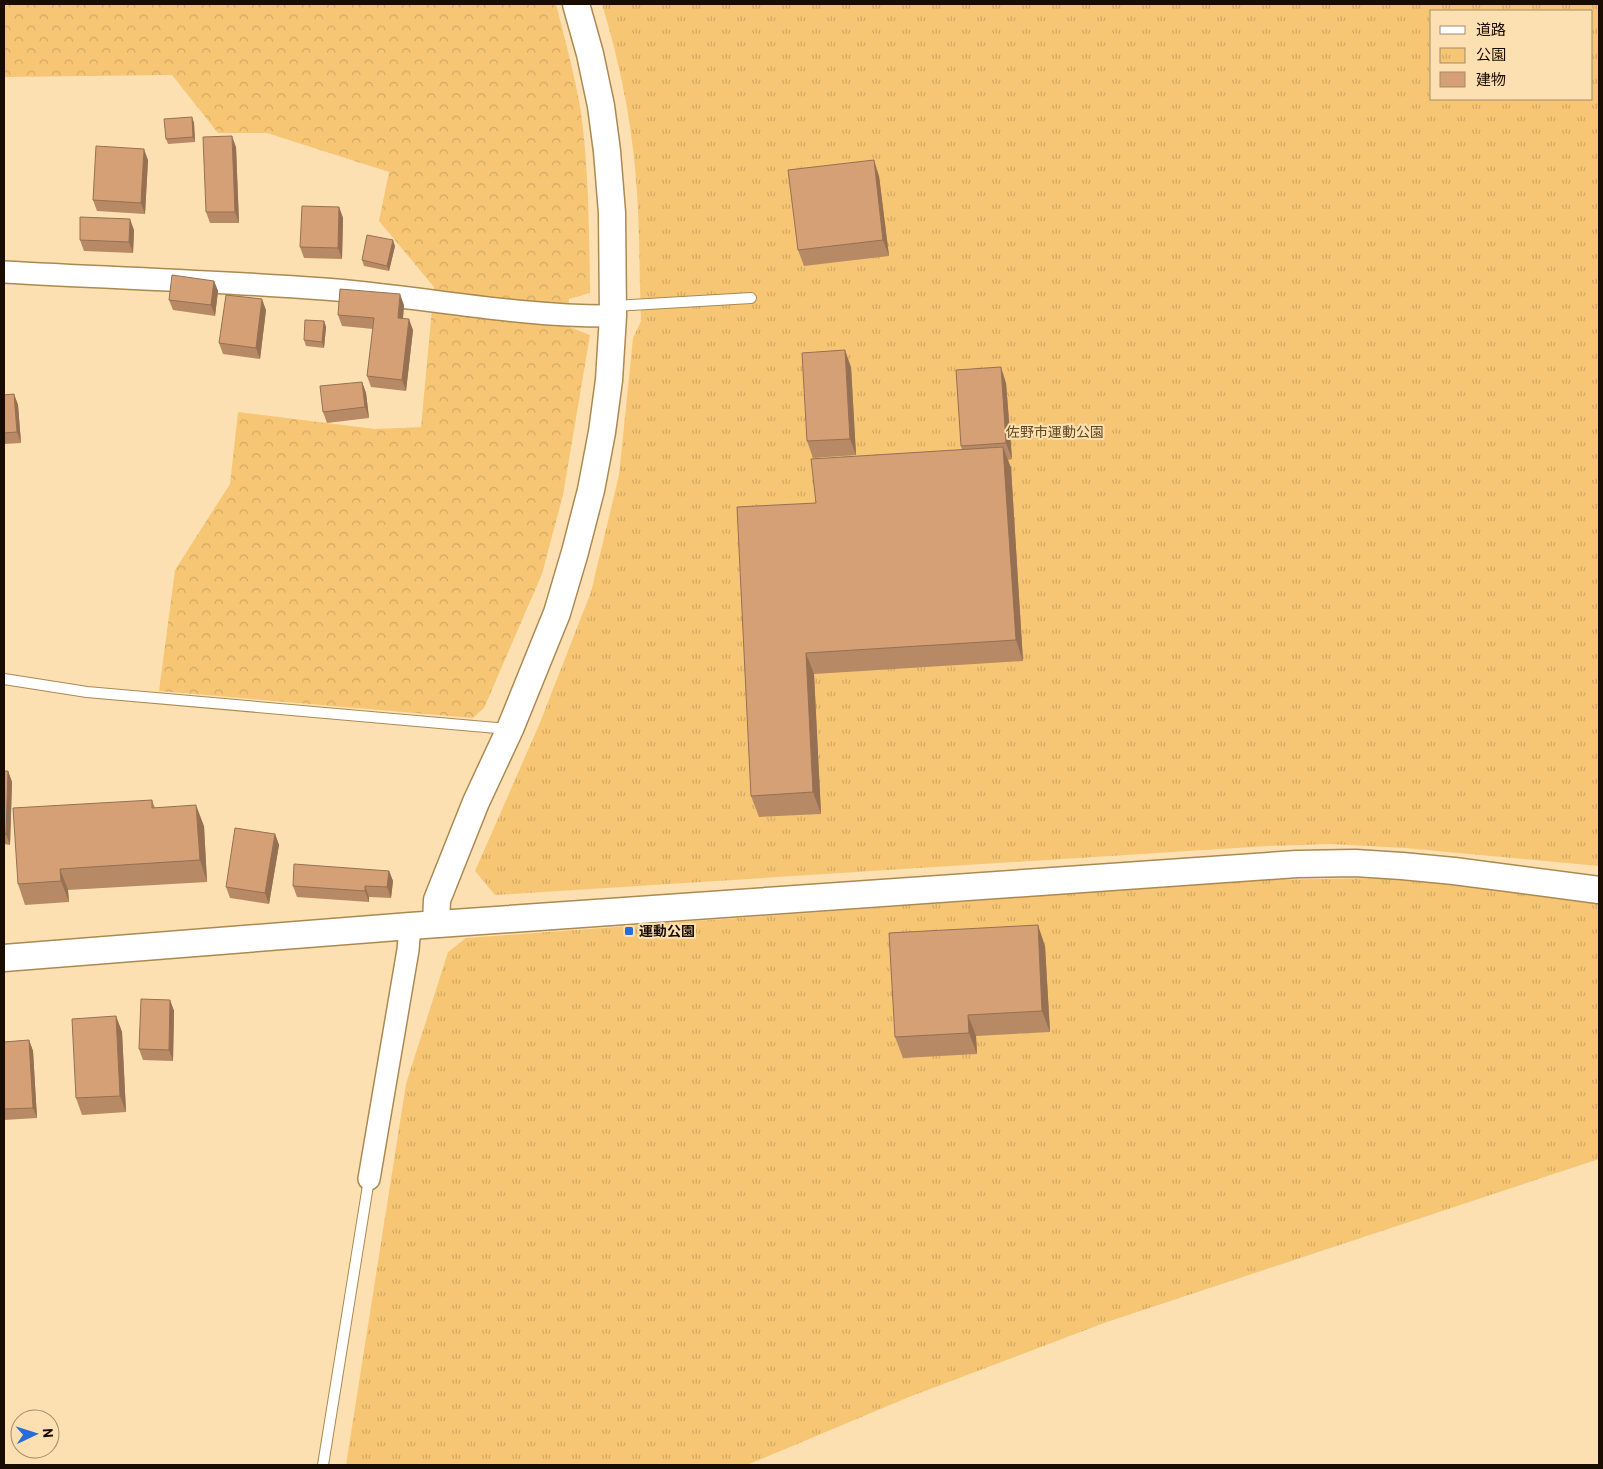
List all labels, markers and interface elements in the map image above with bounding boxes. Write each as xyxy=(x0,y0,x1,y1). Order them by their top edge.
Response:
legend xyxy=(1430,10,1593,100)
text: 道路 xyxy=(1476,20,1506,38)
text: 公園 xyxy=(1476,45,1506,63)
text: 建物 xyxy=(1476,70,1506,88)
park label: 佐野市運動公園 xyxy=(1006,423,1104,440)
place label: 運動公園 xyxy=(639,922,695,939)
marker: 運動公園 xyxy=(623,925,635,937)
north arrow xyxy=(10,1409,60,1459)
text: N xyxy=(40,1428,57,1438)

